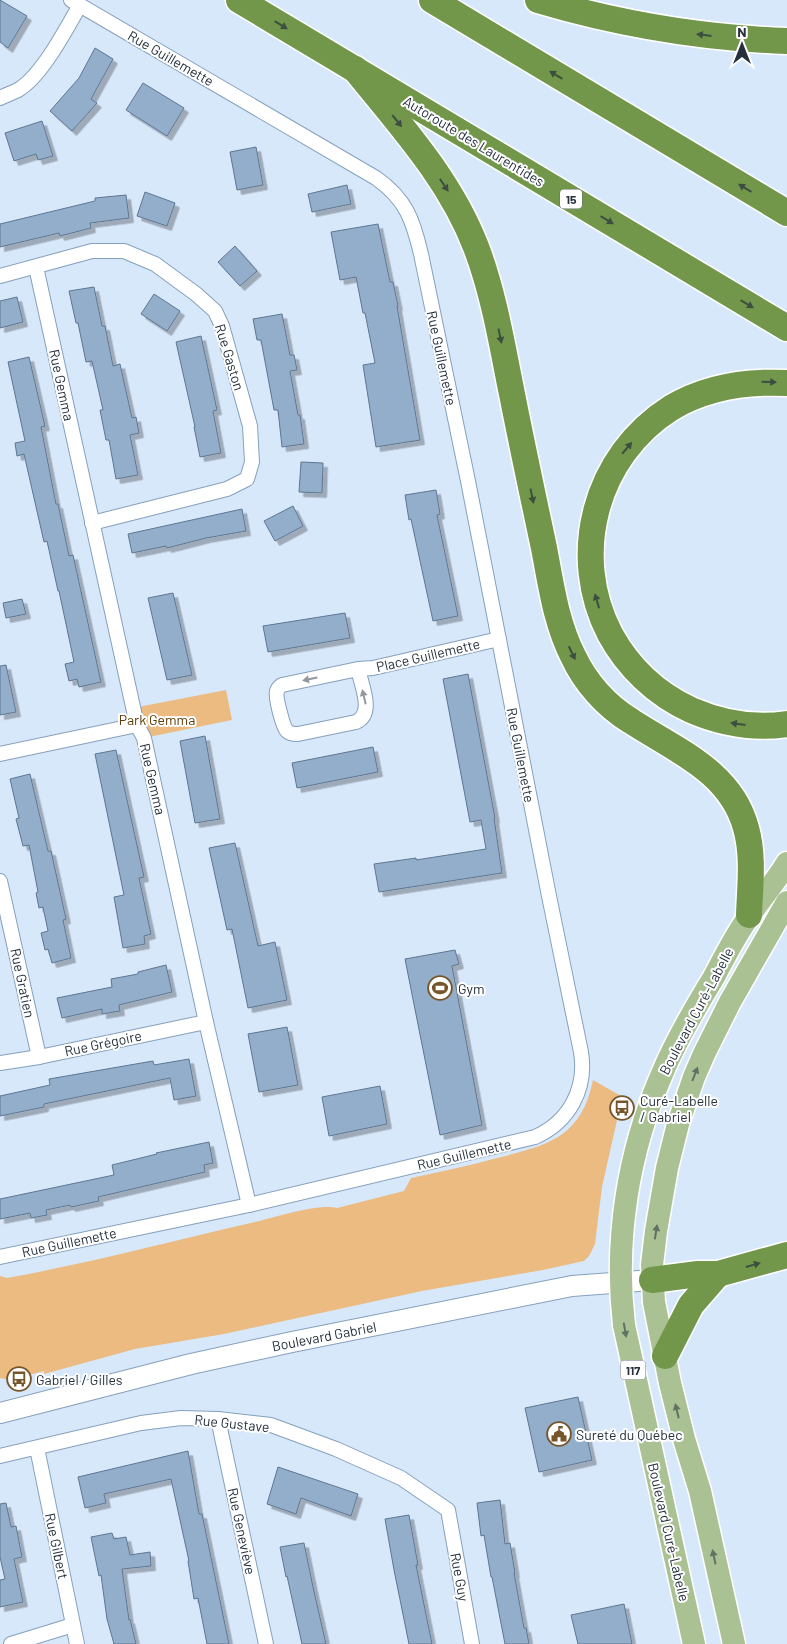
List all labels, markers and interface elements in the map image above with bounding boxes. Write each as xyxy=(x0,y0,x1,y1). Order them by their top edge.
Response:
north arrow xyxy=(717,20,767,70)
one-way arrow xyxy=(273,21,288,29)
text: N xyxy=(737,23,747,40)
street label: Rue Guillemette xyxy=(125,27,217,89)
one-way arrow xyxy=(695,31,711,39)
one-way arrow xyxy=(549,70,562,79)
street label: Autoroute des Laurentides xyxy=(400,92,548,190)
one-way arrow xyxy=(391,114,402,127)
one-way arrow xyxy=(439,178,449,192)
one-way arrow xyxy=(738,184,753,192)
road number: 15 xyxy=(560,190,582,208)
one-way arrow xyxy=(601,216,614,225)
one-way arrow xyxy=(740,300,753,309)
street label: Rue Guillemette xyxy=(424,309,460,407)
street label: Rue Gaston xyxy=(212,322,248,392)
one-way arrow xyxy=(496,329,504,344)
street label: Rue Gemma xyxy=(46,348,78,422)
one-way arrow xyxy=(761,379,777,387)
one-way arrow xyxy=(622,442,633,455)
one-way arrow xyxy=(529,488,537,504)
one-way arrow xyxy=(593,594,601,609)
street label: Place Guillemette xyxy=(374,635,482,675)
one-way arrow xyxy=(568,646,576,660)
one-way arrow xyxy=(302,675,317,683)
one-way arrow xyxy=(360,689,368,704)
street label: Rue Guillemette xyxy=(503,706,539,804)
park label: Park Gemma xyxy=(119,711,195,728)
one-way arrow xyxy=(730,719,746,727)
street label: Rue Gemma xyxy=(137,742,169,816)
street label: Boulevard Curé-Labelle xyxy=(655,945,737,1077)
street label: Rue Gratien xyxy=(7,947,39,1019)
sports icon: Gym xyxy=(427,975,453,1001)
place label: Gym xyxy=(458,980,485,997)
street label: Rue Grégoire xyxy=(63,1027,143,1059)
one-way arrow xyxy=(692,1067,699,1082)
place label: Curé-Labelle / Gabriel xyxy=(640,1092,718,1125)
bus stop icon: Curé-Labelle / Gabriel xyxy=(609,1095,635,1121)
street label: Rue Guillemette xyxy=(415,1135,513,1173)
one-way arrow xyxy=(652,1223,660,1239)
street label: Rue Guillemette xyxy=(20,1224,118,1260)
one-way arrow xyxy=(745,1261,760,1269)
street label: Boulevard Gabriel xyxy=(270,1318,378,1354)
one-way arrow xyxy=(622,1323,630,1339)
road number: 117 xyxy=(620,1360,646,1380)
bus stop icon: Gabriel / Gilles xyxy=(6,1366,32,1392)
place label: Gabriel / Gilles xyxy=(36,1371,123,1388)
one-way arrow xyxy=(673,1404,681,1419)
street label: Rue Gustave xyxy=(194,1411,270,1435)
public building icon: Sureté du Québec xyxy=(546,1421,572,1447)
place label: Sureté du Québec xyxy=(576,1426,682,1443)
street label: Boulevard Curé-Labelle xyxy=(645,1461,693,1603)
street label: Rue Geneviève xyxy=(224,1486,260,1576)
street label: Rue Gilbert xyxy=(42,1511,72,1581)
one-way arrow xyxy=(710,1550,718,1565)
street label: Rue Guy xyxy=(447,1551,473,1603)

